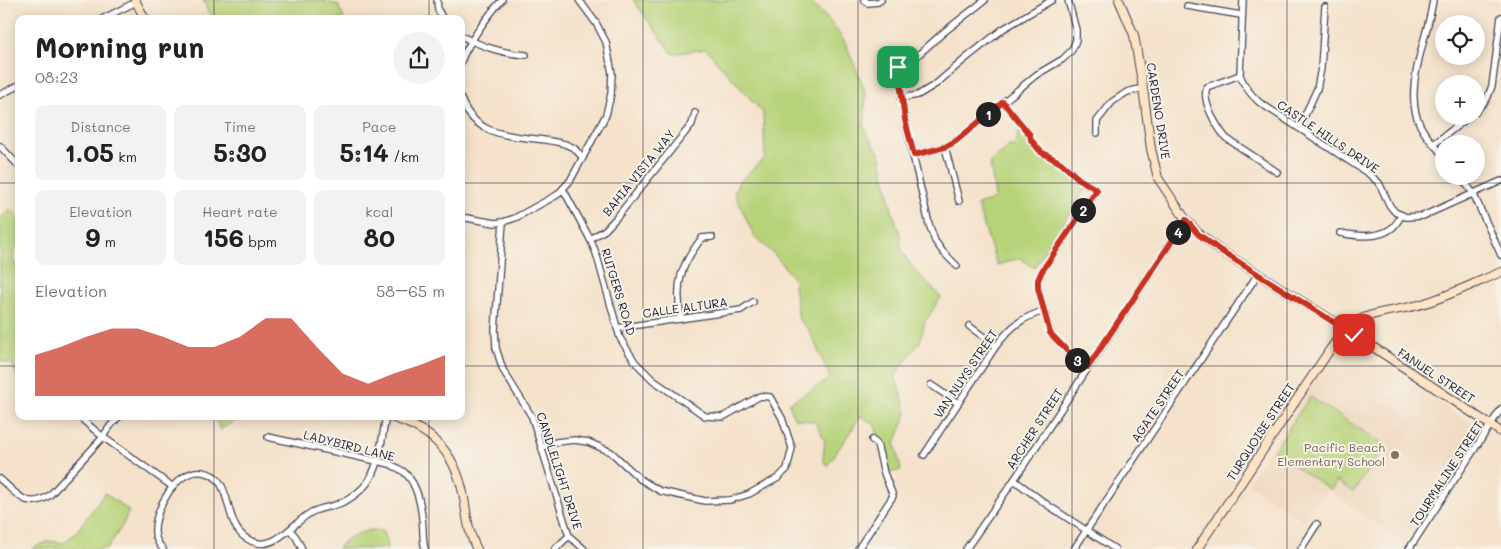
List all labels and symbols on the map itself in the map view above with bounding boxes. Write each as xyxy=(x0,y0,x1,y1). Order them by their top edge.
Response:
pin xyxy=(877,46,919,88)
street label: CARDENO DRIVE xyxy=(1143,61,1175,160)
street label: CASTLE HILLS DRIVE xyxy=(1274,96,1383,176)
pin: 1 xyxy=(976,102,1000,126)
street label: BAHIA VISTA WAY xyxy=(598,126,678,219)
pin: 2 xyxy=(1070,198,1096,222)
pin: 4 xyxy=(1166,220,1190,244)
street label: RUTGERS ROAD xyxy=(598,246,640,337)
street label: CALLE ALTURA xyxy=(641,293,728,321)
pin xyxy=(1333,314,1375,356)
street label: VAN NUYS STREET xyxy=(930,326,1001,421)
street label: FANUEL STREET xyxy=(1395,344,1479,406)
pin: 3 xyxy=(1064,348,1090,372)
street label: AGATE STREET xyxy=(1127,366,1188,445)
street label: TURQUOISE STREET xyxy=(1223,379,1298,483)
street label: ARCHER STREET xyxy=(1002,385,1066,472)
street label: CANDLELIGHT DRIVE xyxy=(533,410,587,532)
street label: TOURMALINE STREET xyxy=(1406,417,1486,529)
street label: LADYBIRD LANE xyxy=(302,426,397,464)
place label: Pacific Beach Elementary School xyxy=(1277,439,1385,469)
marker: Pacific Beach Elementary School xyxy=(1389,449,1401,461)

